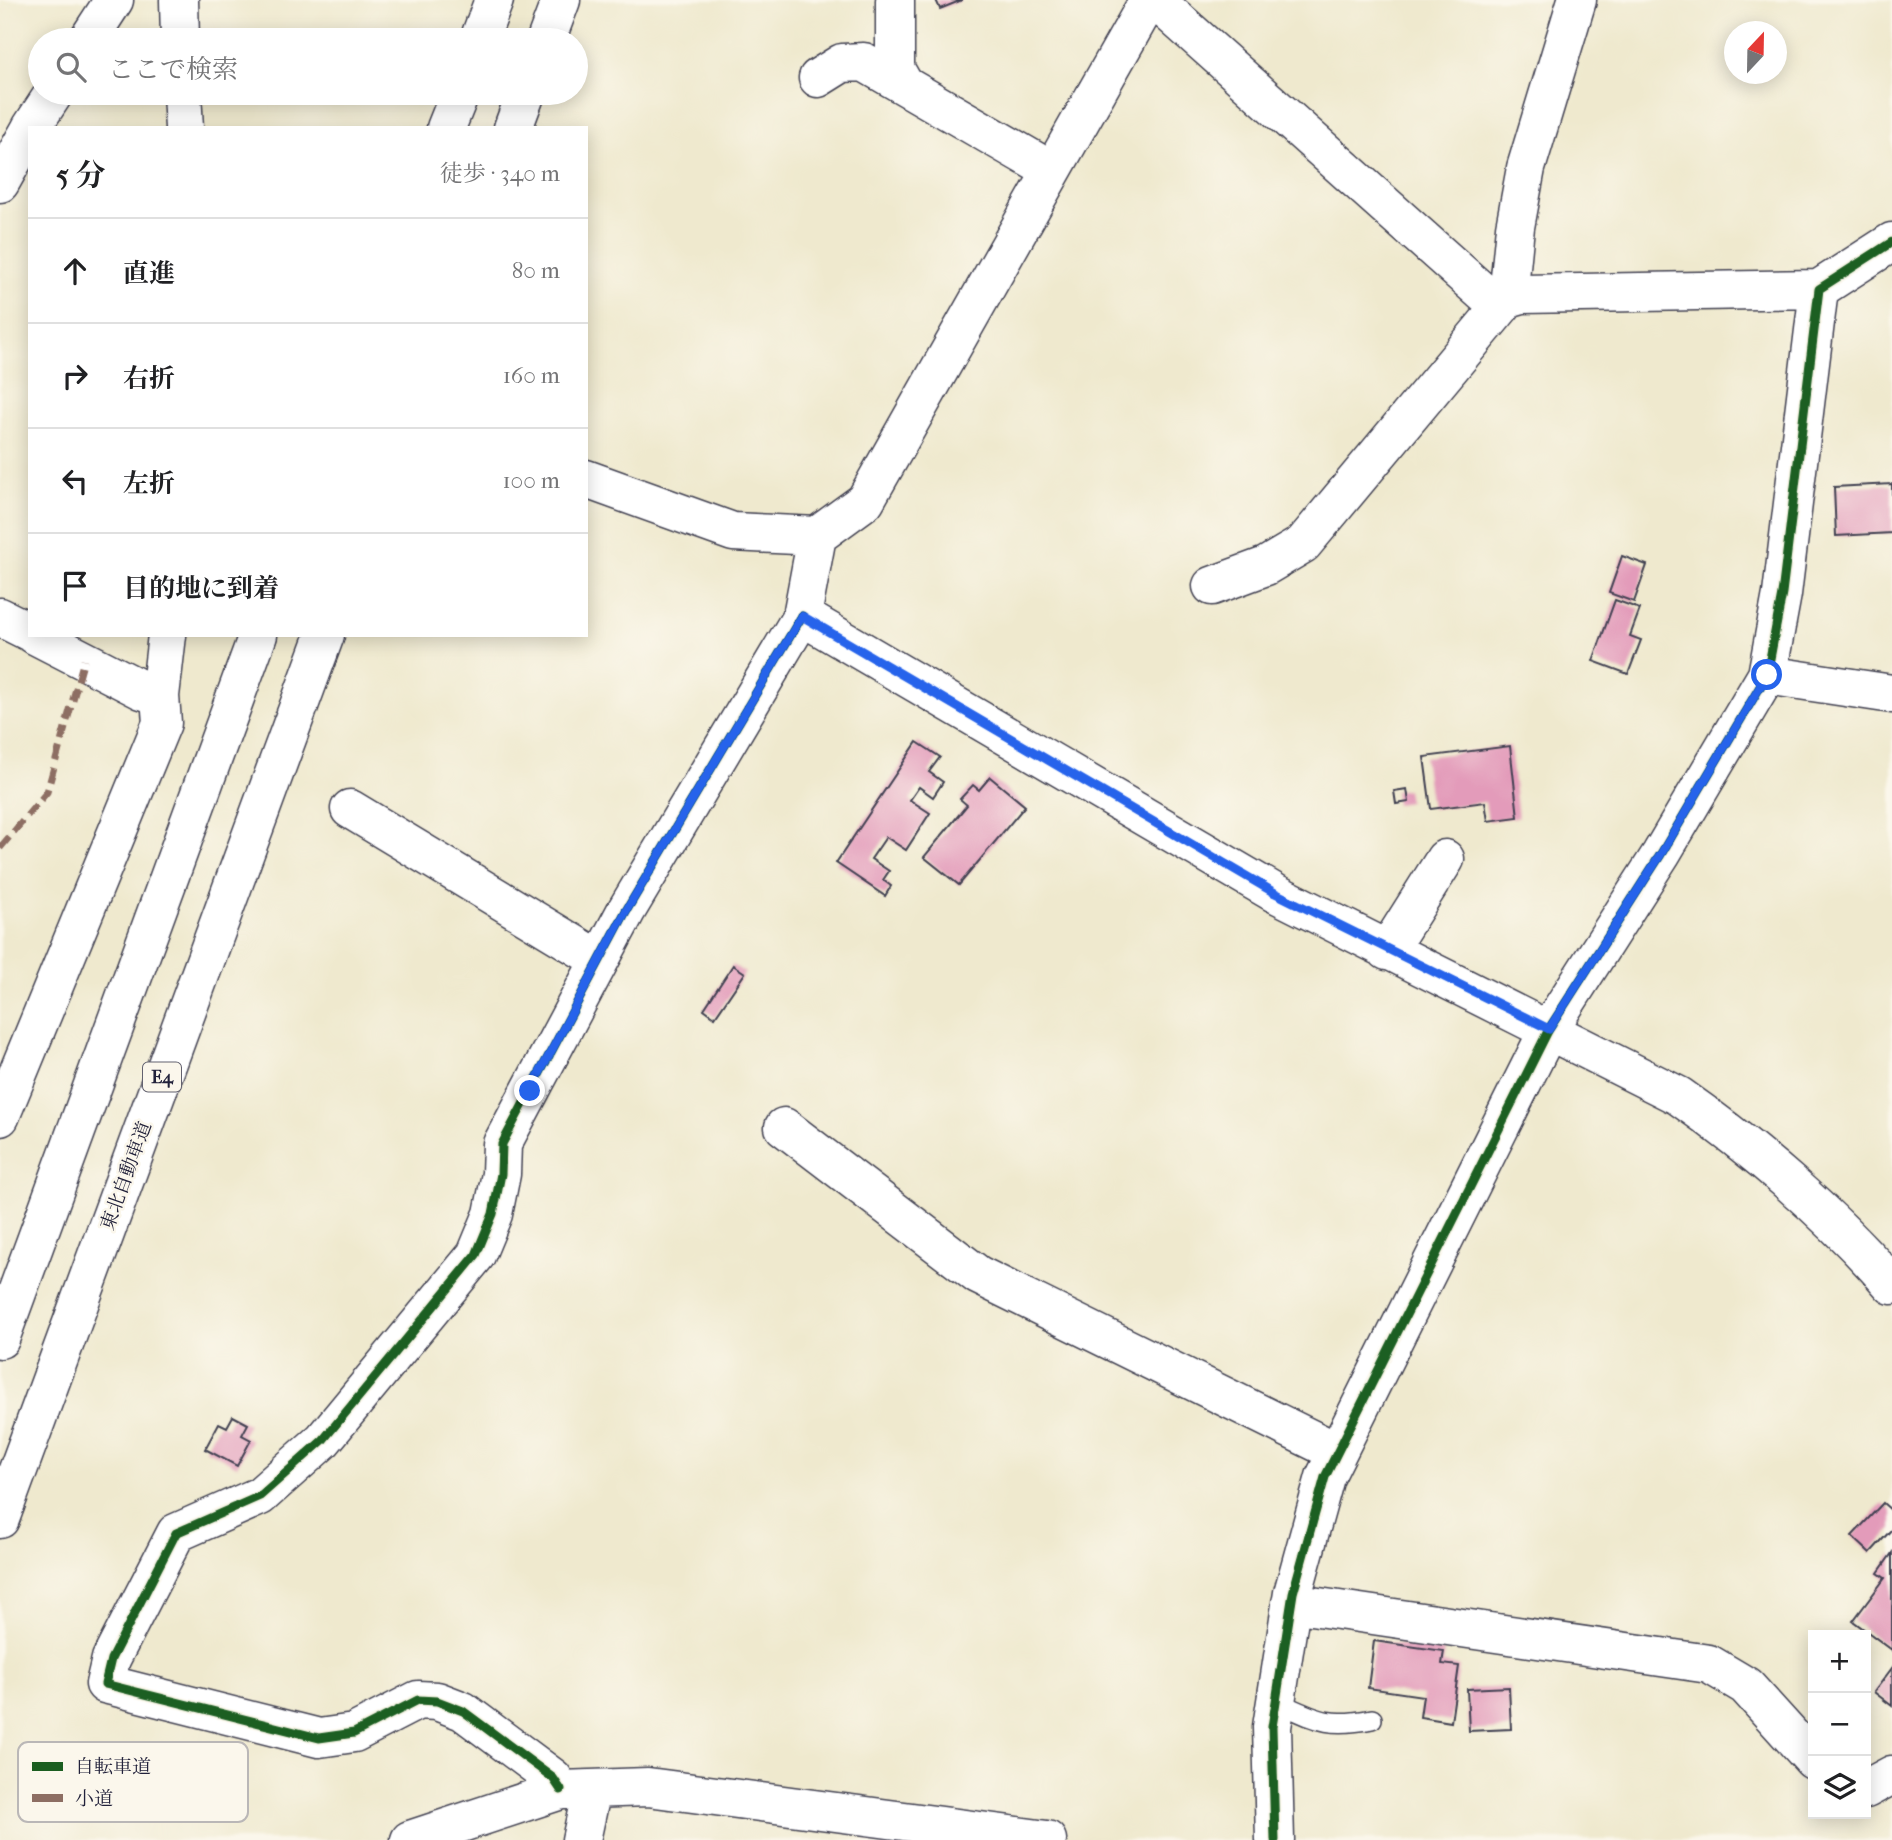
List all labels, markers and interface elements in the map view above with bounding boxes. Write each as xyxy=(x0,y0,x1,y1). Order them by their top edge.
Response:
north arrow xyxy=(1724,21,1787,84)
search box xyxy=(28,28,588,105)
icon: search xyxy=(52,48,90,86)
text: ここで検索 xyxy=(108,54,238,85)
text: 5 分 xyxy=(56,158,105,193)
text: 徒歩 · 340 m xyxy=(440,160,560,187)
icon: ahead xyxy=(56,252,94,290)
text: 80 m xyxy=(512,257,560,284)
text: 直進 xyxy=(123,258,175,289)
icon: right xyxy=(56,357,94,395)
text: 160 m xyxy=(503,362,560,389)
text: 右折 xyxy=(123,363,175,394)
icon: left xyxy=(56,462,94,500)
text: 100 m xyxy=(502,467,560,494)
text: 左折 xyxy=(123,468,175,499)
icon: arrive xyxy=(56,567,94,605)
text: 目的地に到着 xyxy=(123,573,279,604)
route start xyxy=(1751,659,1782,690)
road number: E4 xyxy=(143,1062,181,1092)
route end xyxy=(514,1075,545,1106)
street label: 東北自動車道 xyxy=(96,1119,156,1233)
map controls xyxy=(1808,1630,1871,1819)
button: + xyxy=(1808,1630,1871,1693)
button: − xyxy=(1808,1693,1871,1756)
legend xyxy=(18,1742,248,1822)
text: 自転車道 xyxy=(75,1756,151,1778)
button: layers xyxy=(1808,1756,1871,1819)
text: 小道 xyxy=(75,1788,113,1810)

